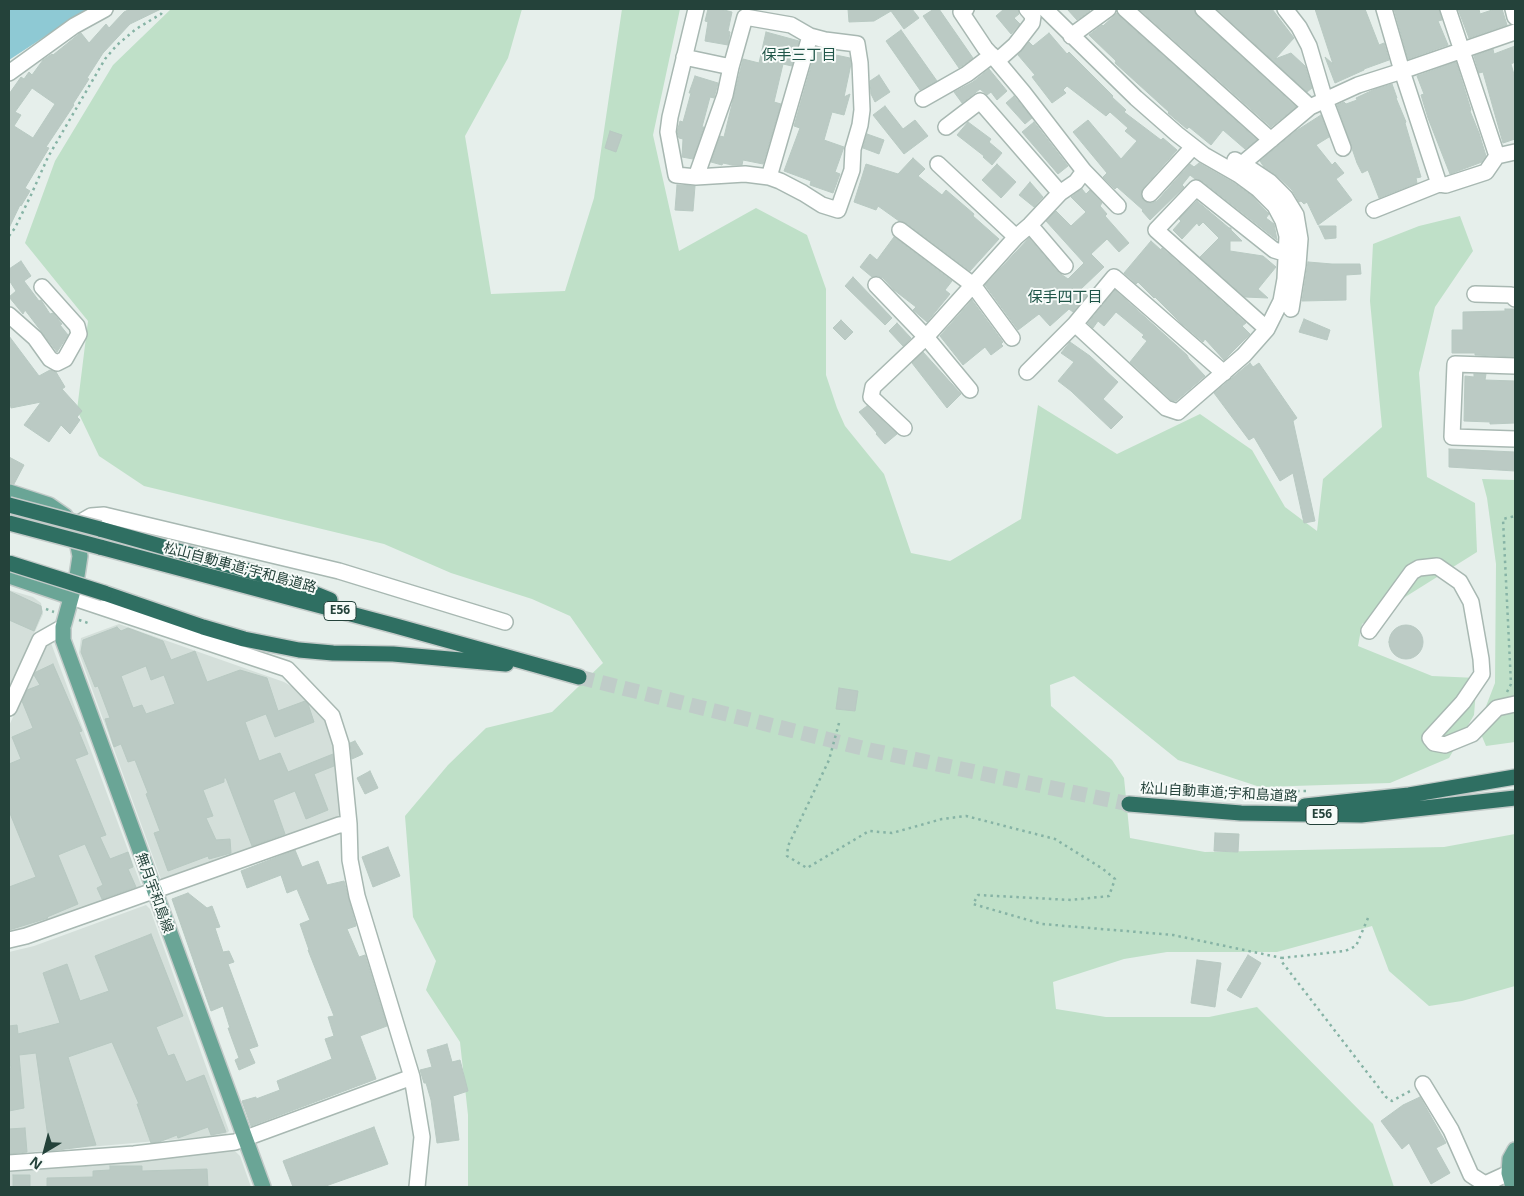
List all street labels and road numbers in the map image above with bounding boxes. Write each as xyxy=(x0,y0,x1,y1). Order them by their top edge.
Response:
street label: 松山自動車道;宇和島道路 xyxy=(162,539,318,597)
road number: E56 xyxy=(324,602,356,620)
street label: 松山自動車道;宇和島道路 xyxy=(1140,780,1298,806)
road number: E56 xyxy=(1306,806,1338,824)
street label: 無月宇和島線 xyxy=(132,851,176,935)

